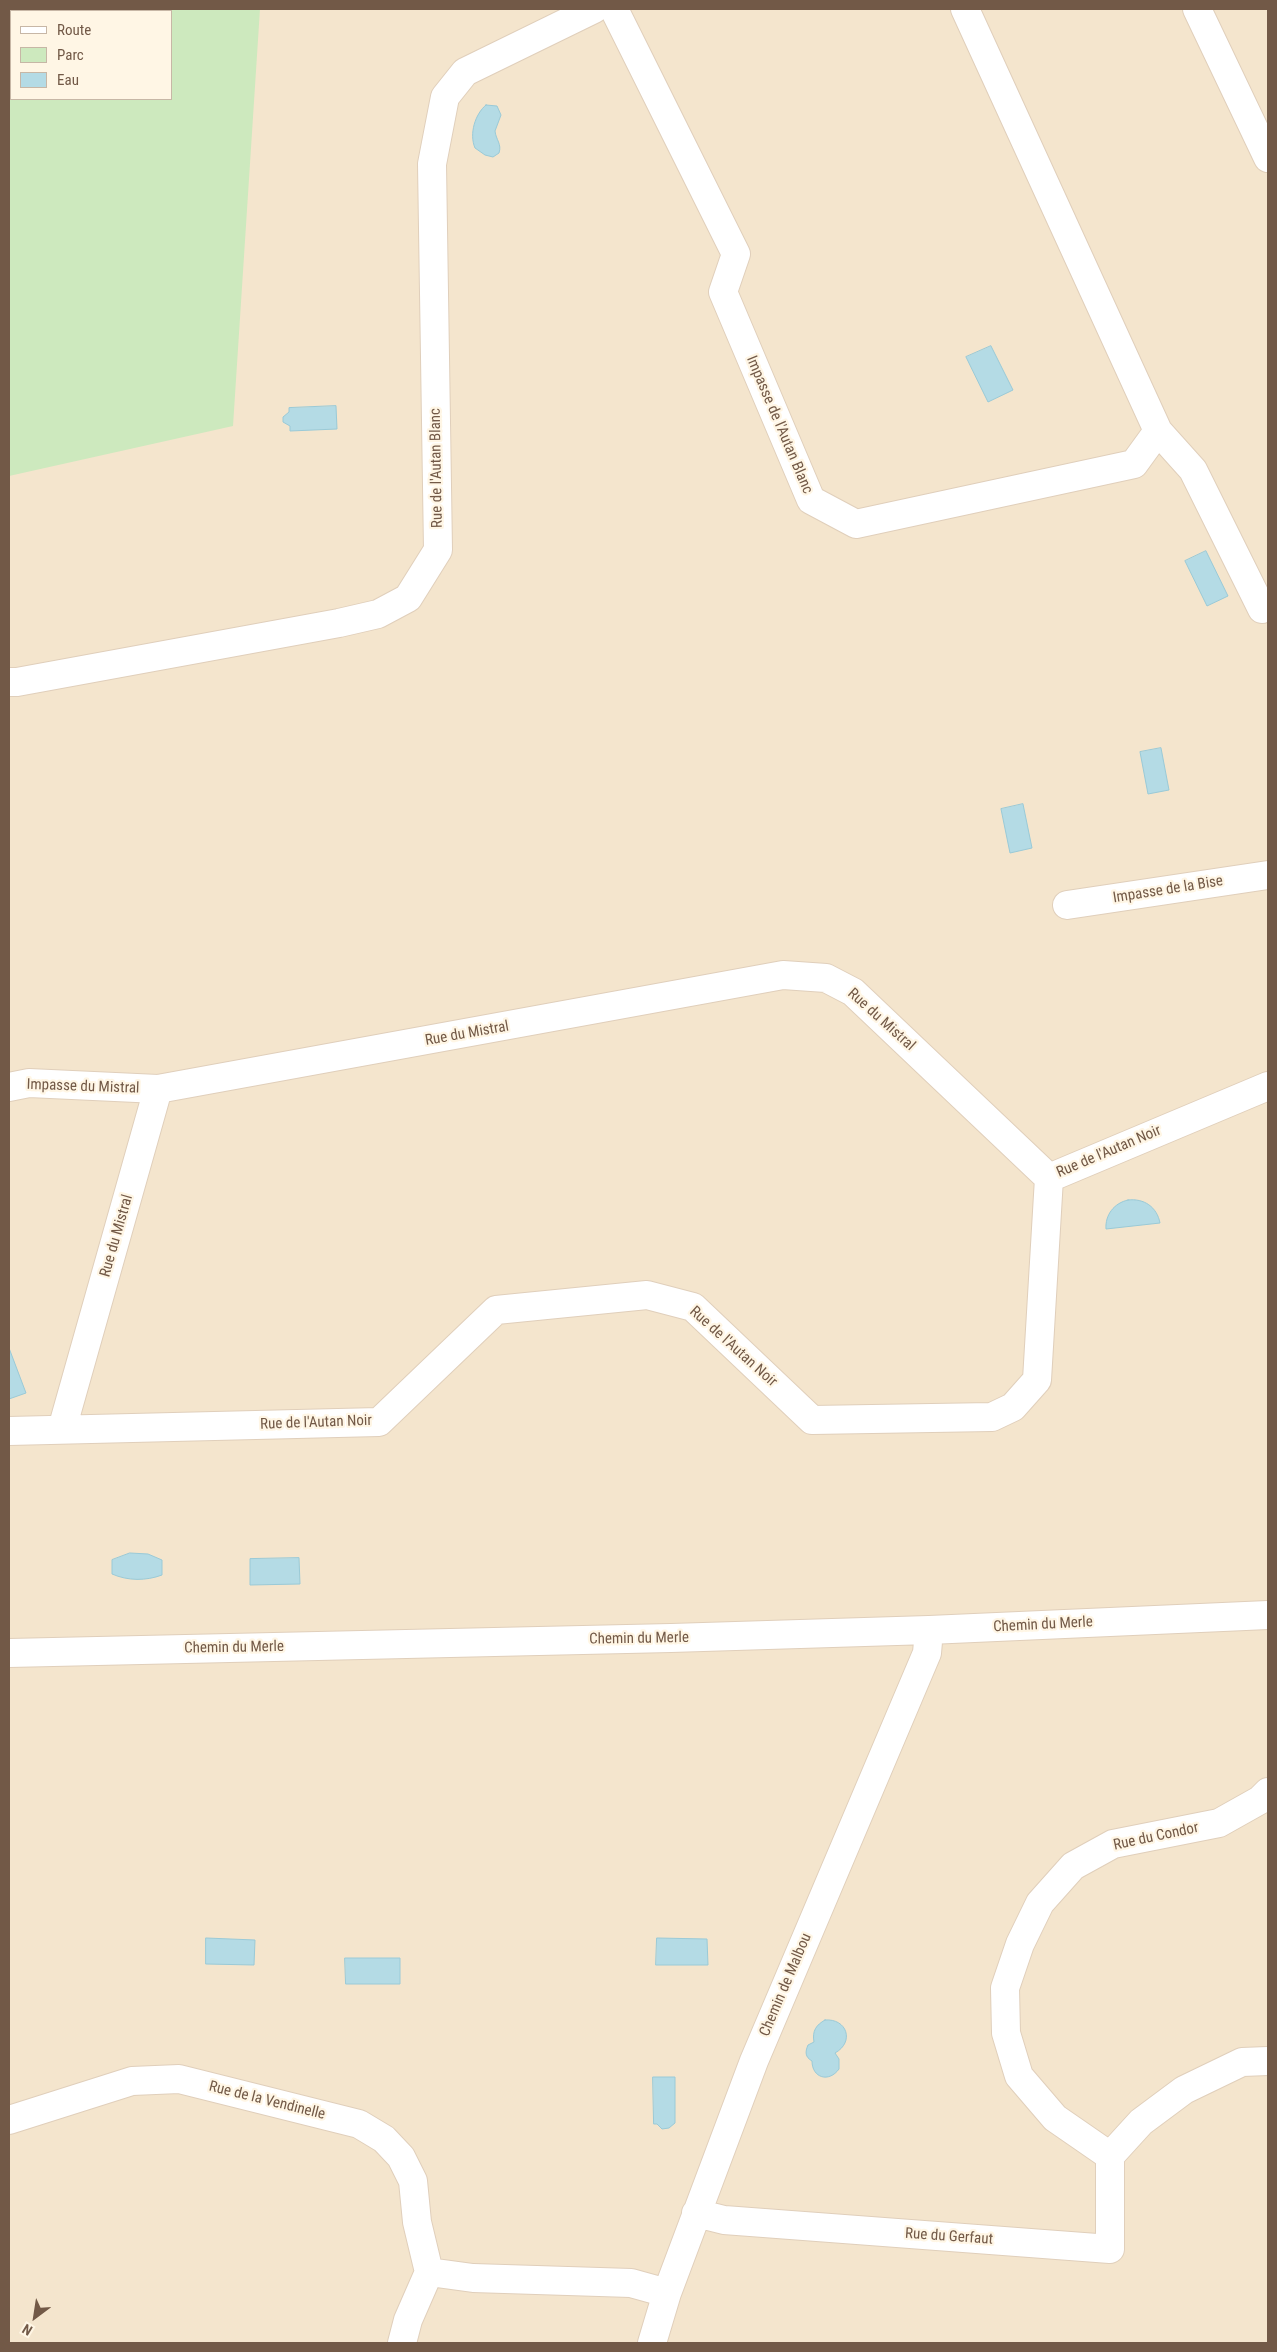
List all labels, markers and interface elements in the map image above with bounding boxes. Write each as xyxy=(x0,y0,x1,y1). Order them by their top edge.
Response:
legend xyxy=(10,10,172,100)
text: Route xyxy=(57,21,91,39)
text: Parc xyxy=(57,46,84,64)
text: Eau xyxy=(57,71,79,89)
street label: Impasse de l'Autan Blanc xyxy=(742,353,816,497)
street label: Rue de l'Autan Blanc xyxy=(427,408,447,528)
street label: Impasse de la Bise xyxy=(1112,872,1224,908)
street label: Rue du Mistral xyxy=(843,985,919,1055)
street label: Rue du Mistral xyxy=(424,1018,510,1050)
street label: Impasse du Mistral xyxy=(26,1076,140,1098)
street label: Rue de l'Autan Noir xyxy=(1054,1122,1164,1182)
street label: Rue du Mistral xyxy=(97,1193,137,1279)
street label: Rue de l'Autan Noir xyxy=(685,1303,781,1391)
street label: Rue de l'Autan Noir xyxy=(260,1412,372,1434)
street label: Chemin du Merle xyxy=(993,1613,1093,1637)
street label: Chemin du Merle xyxy=(589,1629,689,1649)
street label: Chemin du Merle xyxy=(184,1638,284,1658)
street label: Rue du Condor xyxy=(1112,1819,1200,1855)
street label: Chemin de Malbou xyxy=(756,1931,816,2039)
street label: Rue de la Vendinelle xyxy=(207,2078,327,2124)
street label: Rue du Gerfaut xyxy=(904,2225,994,2249)
north arrow xyxy=(10,2292,60,2342)
text: N xyxy=(19,2321,35,2339)

